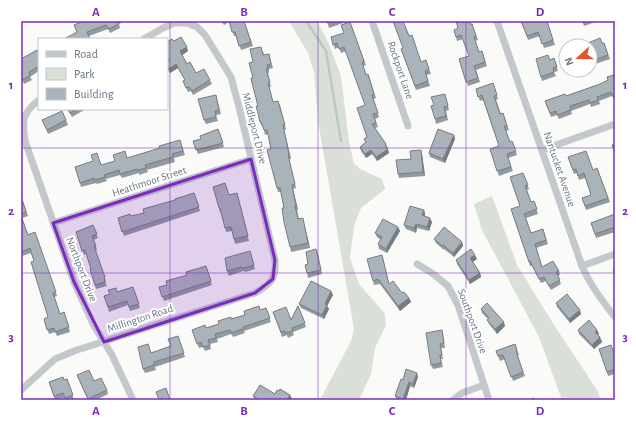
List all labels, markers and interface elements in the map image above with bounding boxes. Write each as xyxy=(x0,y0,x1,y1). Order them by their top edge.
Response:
text: A xyxy=(92,6,100,19)
text: B xyxy=(240,6,248,19)
text: C xyxy=(389,6,396,19)
text: D xyxy=(536,6,545,19)
legend xyxy=(38,38,168,110)
north arrow xyxy=(558,38,598,78)
street label: Rockport Lane xyxy=(385,40,416,101)
text: Road xyxy=(74,48,98,60)
text: N xyxy=(563,56,576,67)
text: Park xyxy=(74,68,95,80)
text: 1 xyxy=(9,79,13,92)
text: 1 xyxy=(623,79,627,92)
text: Building xyxy=(74,88,114,100)
street label: Middleport Drive xyxy=(240,91,269,165)
street label: Nantucket Avenue xyxy=(542,130,578,208)
street label: Heathmoor Street xyxy=(111,164,188,199)
text: 2 xyxy=(8,205,14,218)
text: 2 xyxy=(622,205,628,218)
street label: Northport Drive xyxy=(64,235,99,303)
street label: Southport Drive xyxy=(456,287,489,355)
street label: Millington Road xyxy=(106,303,175,334)
text: 3 xyxy=(8,331,14,344)
text: 3 xyxy=(622,331,628,344)
text: A xyxy=(92,405,100,418)
text: B xyxy=(240,405,248,418)
text: C xyxy=(389,405,396,418)
text: D xyxy=(536,405,545,418)

